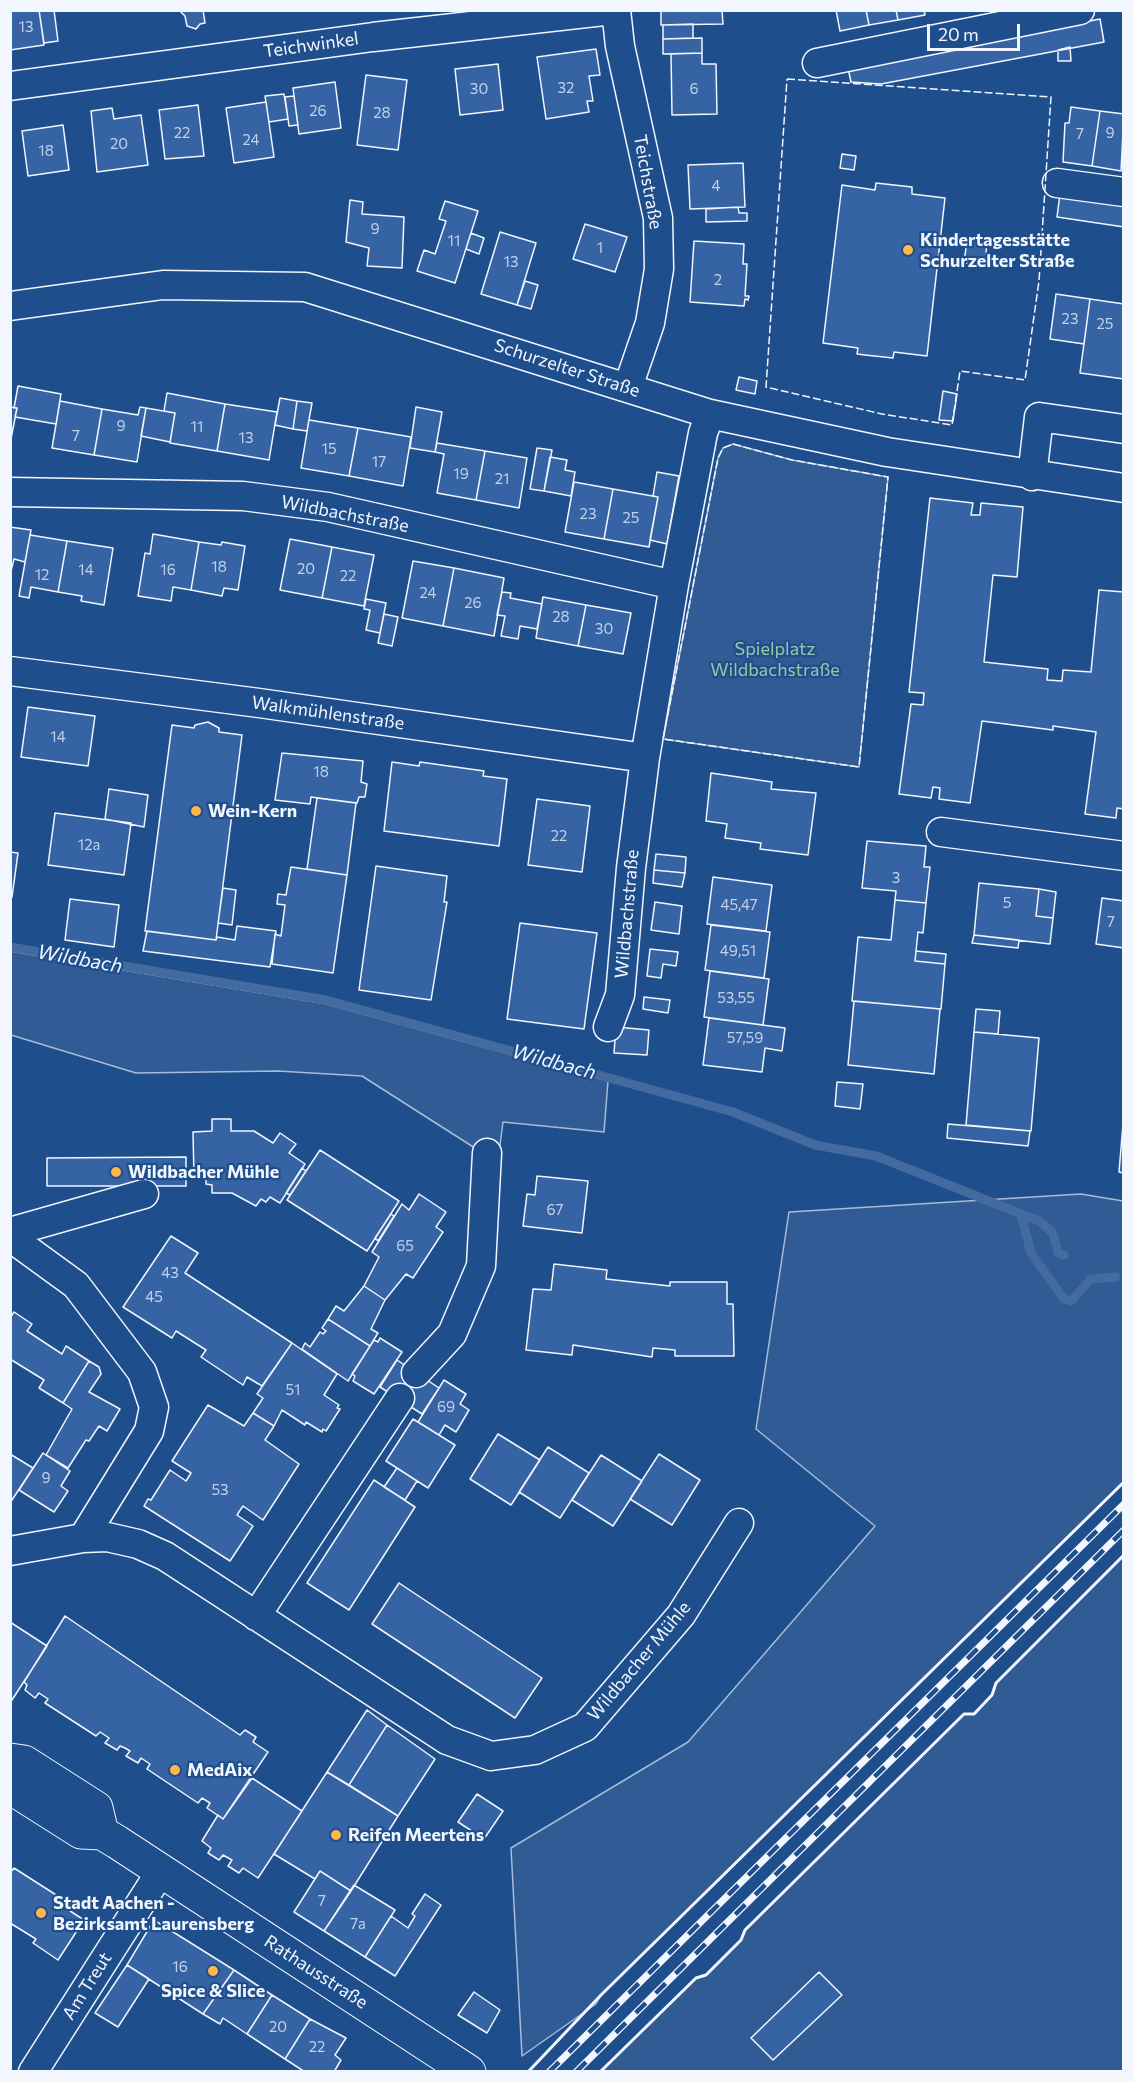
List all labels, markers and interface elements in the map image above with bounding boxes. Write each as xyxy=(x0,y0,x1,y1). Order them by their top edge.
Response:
scale bar xyxy=(930,12,1023,50)
house number: 13 xyxy=(19,18,33,36)
text: 20 m xyxy=(938,23,979,45)
street label: Teichwinkel xyxy=(262,28,360,62)
house number: 32 xyxy=(558,79,574,97)
house number: 30 xyxy=(470,80,488,98)
house number: 6 xyxy=(689,80,699,98)
house number: 26 xyxy=(309,102,327,120)
house number: 28 xyxy=(373,104,391,122)
house number: 22 xyxy=(174,124,190,142)
house number: 9 xyxy=(1105,124,1115,142)
house number: 7 xyxy=(1076,125,1084,143)
house number: 24 xyxy=(242,131,260,149)
street label: Teichstraße xyxy=(629,133,667,231)
house number: 20 xyxy=(110,135,128,153)
house number: 18 xyxy=(38,142,54,160)
house number: 4 xyxy=(712,177,720,195)
house number: 9 xyxy=(370,220,380,238)
place label: Kindertagesstätte Schurzelter Straße xyxy=(920,229,1075,272)
house number: 11 xyxy=(448,232,460,250)
house number: 1 xyxy=(597,239,603,257)
marker: Kindertagesstätte Schurzelter Straße xyxy=(901,243,915,257)
house number: 13 xyxy=(504,253,518,271)
house number: 2 xyxy=(714,271,722,289)
house number: 23 xyxy=(1062,310,1078,328)
house number: 25 xyxy=(1097,315,1113,333)
street label: Schurzelter Straße xyxy=(491,334,643,402)
house number: 9 xyxy=(116,417,126,435)
house number: 11 xyxy=(191,418,203,436)
house number: 7 xyxy=(72,427,80,445)
house number: 13 xyxy=(239,429,253,447)
house number: 15 xyxy=(321,440,337,458)
house number: 17 xyxy=(372,453,386,471)
house number: 19 xyxy=(453,465,469,483)
house number: 21 xyxy=(495,470,509,488)
street label: Wildbachstraße xyxy=(279,491,411,537)
house number: 23 xyxy=(580,505,596,523)
house number: 25 xyxy=(623,509,639,527)
house number: 18 xyxy=(211,558,227,576)
house number: 20 xyxy=(297,560,315,578)
house number: 14 xyxy=(78,561,94,579)
house number: 16 xyxy=(160,561,176,579)
house number: 12 xyxy=(35,566,49,584)
house number: 22 xyxy=(340,567,356,585)
house number: 24 xyxy=(419,584,437,602)
house number: 26 xyxy=(464,594,482,612)
house number: 28 xyxy=(552,608,570,626)
house number: 30 xyxy=(595,620,613,638)
park label: Spielplatz Wildbachstraße xyxy=(710,638,840,680)
street label: Walkmühlenstraße xyxy=(250,692,406,734)
house number: 14 xyxy=(50,728,66,746)
house number: 18 xyxy=(313,763,329,781)
place label: Wein-Kern xyxy=(208,800,297,822)
marker: Wein-Kern xyxy=(189,804,203,818)
house number: 22 xyxy=(551,827,567,845)
house number: 12a xyxy=(78,836,100,854)
street label: Wildbachstraße xyxy=(611,849,643,979)
house number: 3 xyxy=(892,869,900,887)
house number: 5 xyxy=(1003,894,1011,912)
house number: 45,47 xyxy=(720,896,758,914)
house number: 7 xyxy=(1107,913,1115,931)
water label: Wildbach xyxy=(36,940,124,978)
house number: 49,51 xyxy=(720,942,756,960)
house number: 53,55 xyxy=(717,989,755,1007)
house number: 57,59 xyxy=(727,1029,763,1047)
water label: Wildbach xyxy=(509,1039,599,1085)
place label: Wildbacher Mühle xyxy=(128,1161,279,1183)
marker: Wildbacher Mühle xyxy=(109,1165,123,1179)
house number: 67 xyxy=(547,1201,563,1219)
house number: 65 xyxy=(396,1237,414,1255)
house number: 43 xyxy=(161,1264,179,1282)
house number: 45 xyxy=(145,1288,163,1306)
house number: 51 xyxy=(285,1381,301,1399)
house number: 69 xyxy=(437,1398,455,1416)
house number: 9 xyxy=(41,1469,51,1487)
house number: 53 xyxy=(211,1481,229,1499)
street label: Wildbacher Mühle xyxy=(583,1597,695,1725)
place label: MedAix xyxy=(187,1759,252,1781)
marker: MedAix xyxy=(168,1763,182,1777)
place label: Reifen Meertens xyxy=(348,1824,484,1846)
marker: Reifen Meertens xyxy=(329,1828,343,1842)
place label: Stadt Aachen - Bezirksamt Laurensberg xyxy=(53,1892,254,1934)
house number: 7 xyxy=(318,1892,326,1910)
marker: Stadt Aachen - Bezirksamt Laurensberg xyxy=(34,1906,48,1920)
house number: 7a xyxy=(350,1915,366,1933)
street label: Rathausstraße xyxy=(260,1931,372,2013)
street label: Am Treut xyxy=(58,1948,116,2024)
house number: 16 xyxy=(172,1958,188,1976)
marker: Spice & Slice xyxy=(206,1964,220,1978)
place label: Spice & Slice xyxy=(161,1980,265,2002)
house number: 20 xyxy=(269,2018,287,2036)
house number: 22 xyxy=(309,2038,325,2056)

